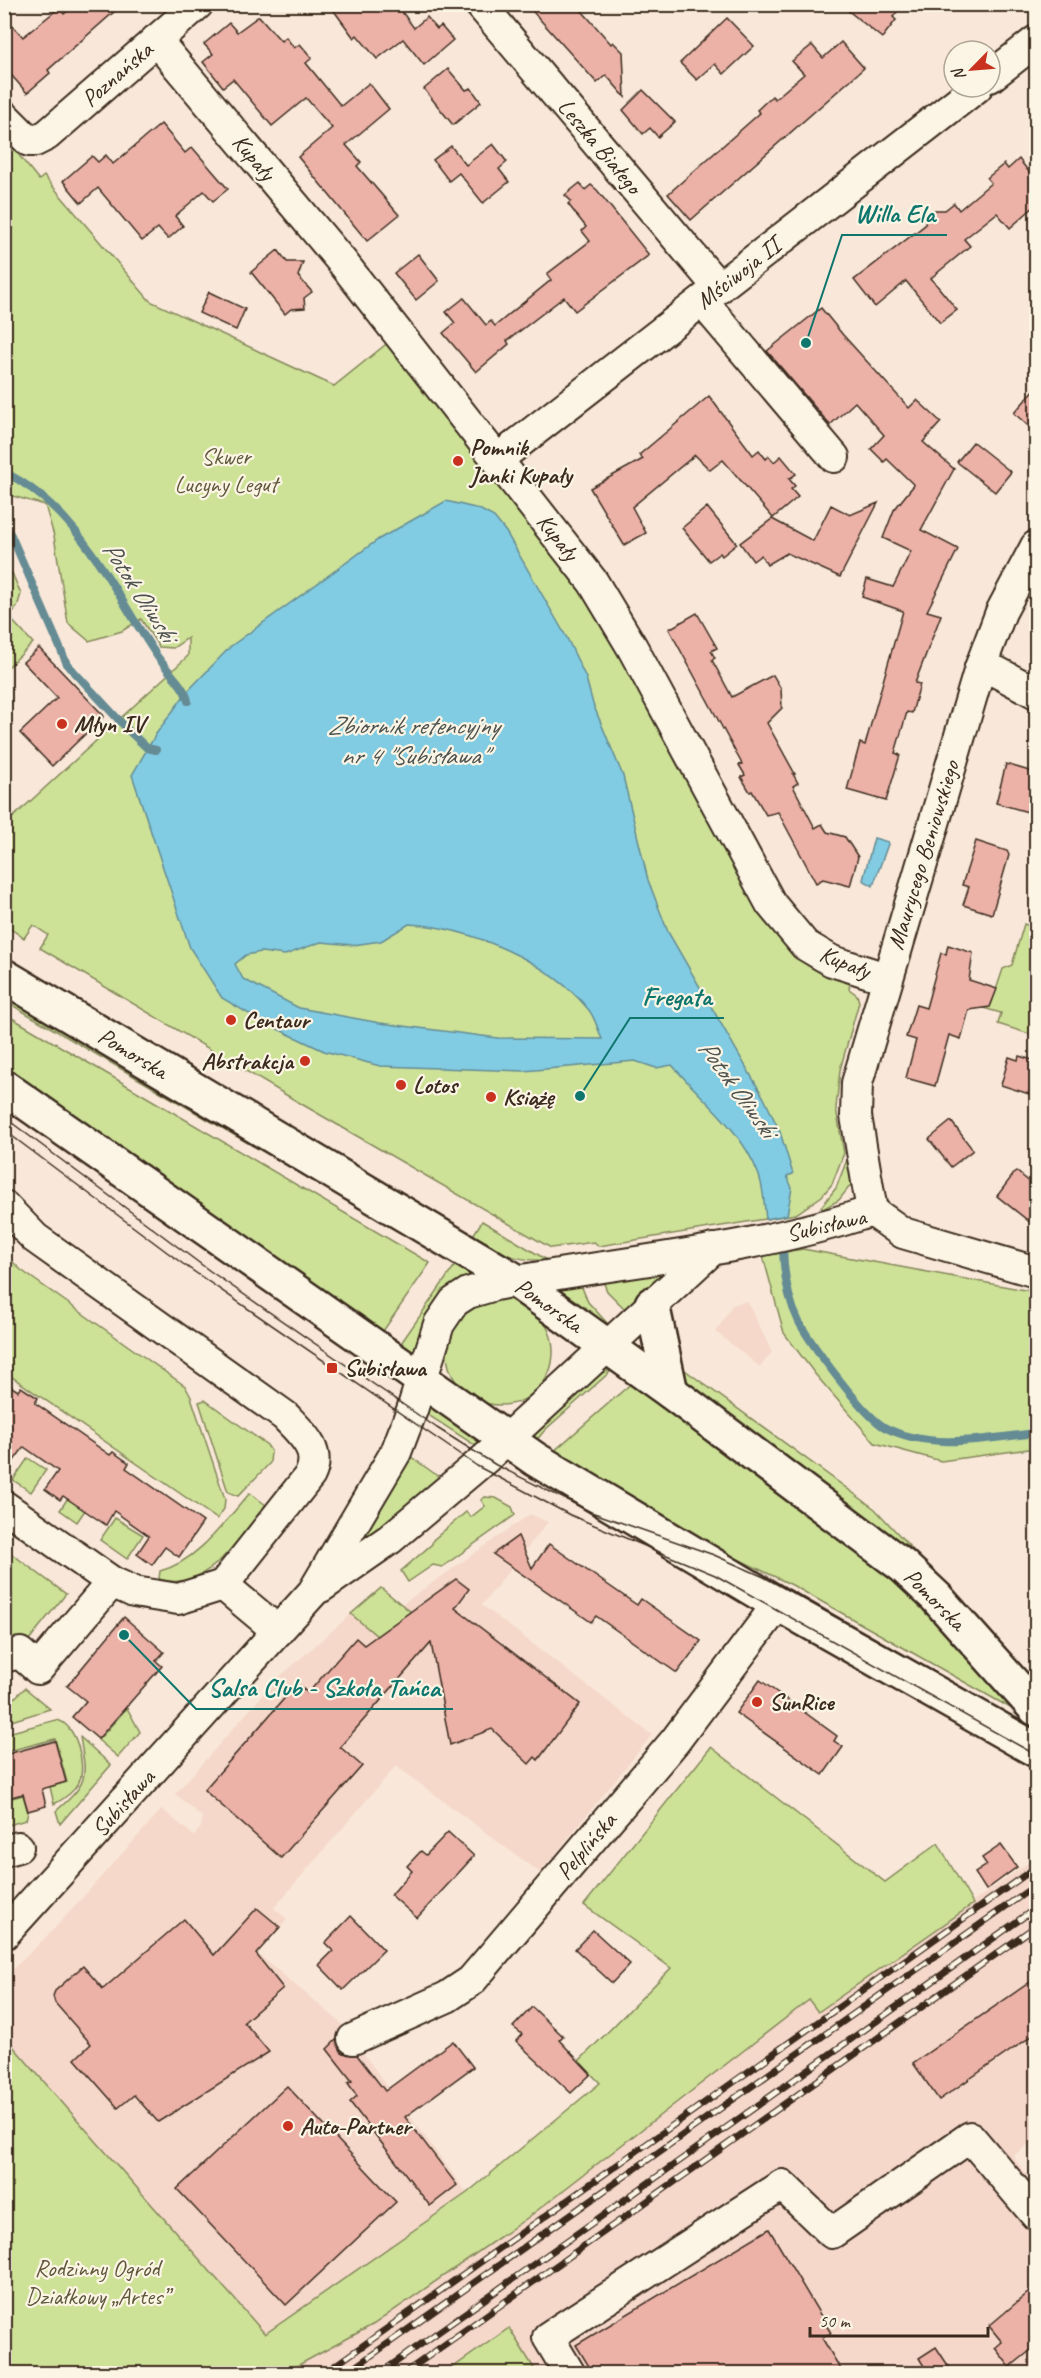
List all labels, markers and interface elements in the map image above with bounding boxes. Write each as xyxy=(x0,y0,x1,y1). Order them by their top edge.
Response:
street label: Poznańska xyxy=(75,34,160,113)
north arrow xyxy=(942,39,1002,99)
text: N xyxy=(947,63,970,84)
street label: Leszka Białego xyxy=(551,92,650,202)
street label: Kupały xyxy=(226,128,283,188)
callout: Willa Ela xyxy=(842,191,947,235)
text: Willa Ela xyxy=(855,197,937,230)
street label: Mściwoja II xyxy=(690,227,791,315)
place label: Pomnik Janki Kupały xyxy=(468,432,574,490)
park label: Skwer Lucyny Legut xyxy=(174,441,281,499)
marker: Pomnik Janki Kupały xyxy=(451,454,465,468)
street label: Kupały xyxy=(530,507,587,568)
water label: Potok Oliwski xyxy=(95,535,187,653)
place label: Młyn IV xyxy=(74,709,149,739)
water label: Zbiornik retencyjny nr 4 "Subisława" xyxy=(328,709,503,772)
marker: Młyn IV xyxy=(55,717,69,731)
street label: Maurycego Beniowskiego xyxy=(880,756,966,953)
street label: Kupały xyxy=(815,938,876,986)
callout: Fregata xyxy=(630,974,724,1018)
text: Fregata xyxy=(642,980,714,1013)
place label: Centaur xyxy=(243,1005,311,1035)
marker: Centaur xyxy=(224,1013,238,1027)
street label: Pomorska xyxy=(93,1021,175,1087)
water label: Potok Oliwski xyxy=(691,1033,788,1149)
place label: Abstrakcja xyxy=(201,1046,295,1076)
marker: Abstrakcja xyxy=(298,1054,312,1068)
place label: Lotos xyxy=(413,1070,460,1100)
marker: Lotos xyxy=(394,1078,408,1092)
place label: Książę xyxy=(503,1082,555,1112)
marker: Książę xyxy=(484,1090,498,1104)
street label: Subisława xyxy=(783,1201,870,1249)
street label: Pomorska xyxy=(509,1271,591,1340)
place label: Subisława xyxy=(344,1353,428,1383)
marker: Subisława xyxy=(325,1361,339,1375)
street label: Pomorska xyxy=(897,1561,974,1638)
callout: Salsa Club - Szkoła Tańca xyxy=(196,1665,453,1709)
text: Salsa Club - Szkoła Tańca xyxy=(208,1671,443,1704)
place label: SunRice xyxy=(769,1687,836,1717)
marker: SunRice xyxy=(750,1695,764,1709)
street label: Subisława xyxy=(85,1762,162,1843)
street label: Pelplińska xyxy=(549,1805,624,1886)
place label: Auto-Partner xyxy=(300,2111,413,2141)
marker: Auto-Partner xyxy=(281,2119,295,2133)
park label: Rodzinny Ogród Działkowy „Artes” xyxy=(26,2253,174,2311)
scale bar xyxy=(810,2300,988,2338)
text: 50 m xyxy=(819,2310,852,2332)

